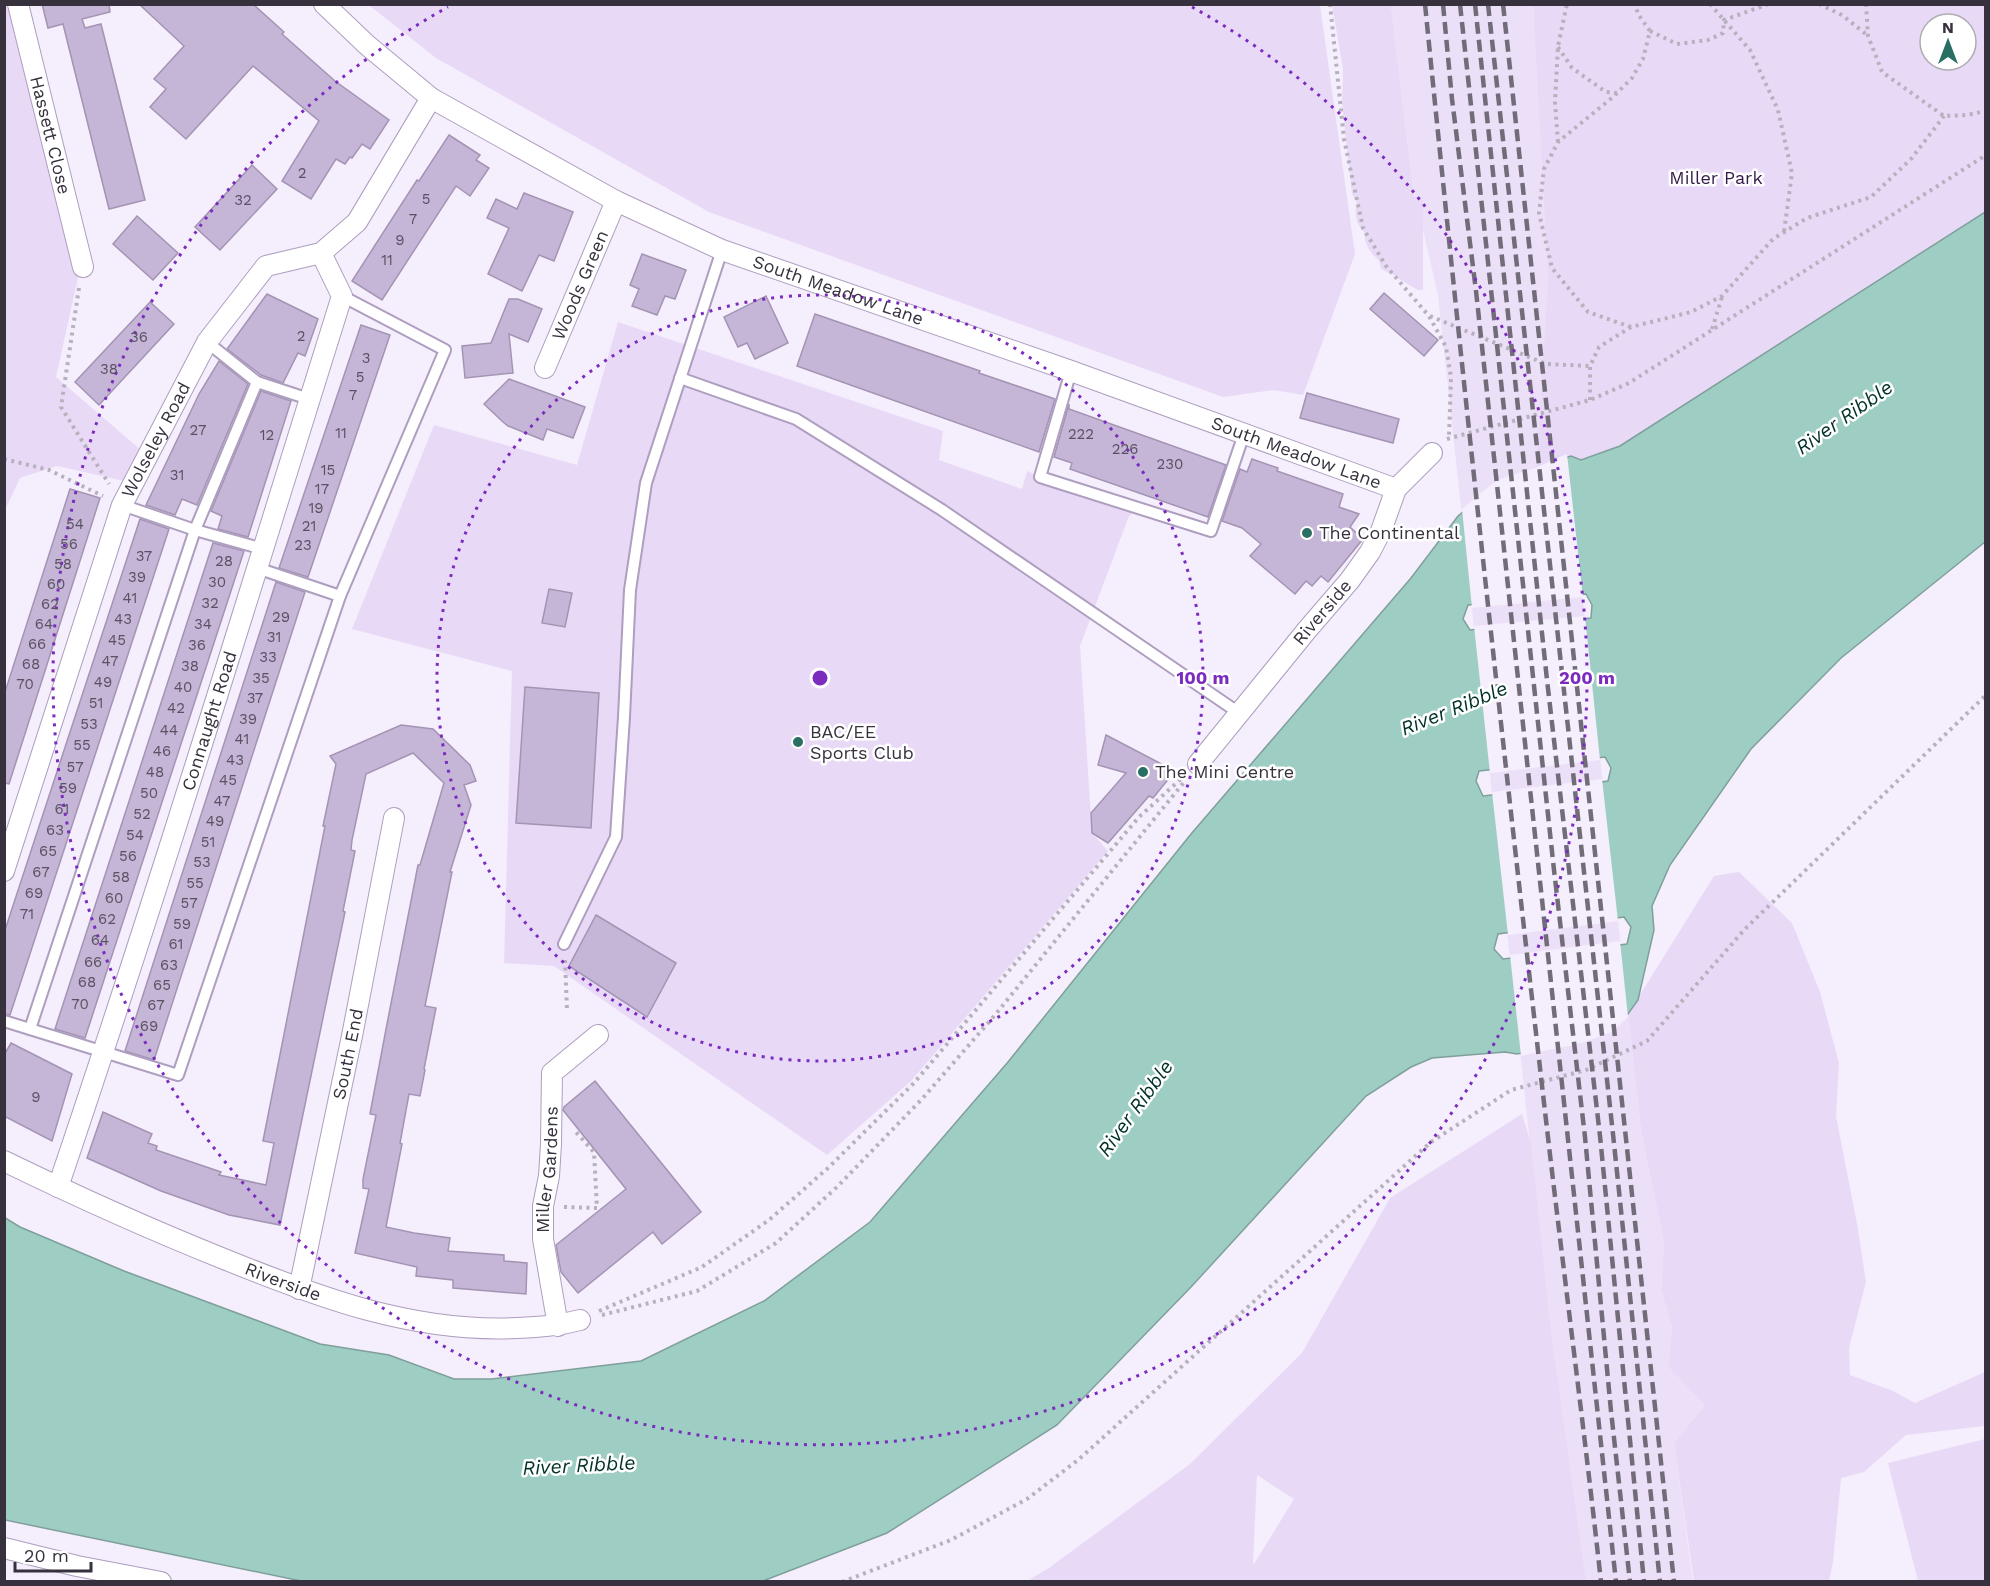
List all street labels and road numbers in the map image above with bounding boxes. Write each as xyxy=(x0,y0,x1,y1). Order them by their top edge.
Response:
street label: Hassett Close xyxy=(26,74,76,196)
street label: Woods Green xyxy=(547,227,612,343)
street label: South Meadow Lane xyxy=(750,251,926,329)
street label: Wolseley Road xyxy=(117,378,194,501)
street label: South Meadow Lane xyxy=(1209,412,1384,493)
street label: Riverside xyxy=(1288,575,1356,649)
street label: Connaught Road xyxy=(177,648,241,793)
street label: South End xyxy=(328,1007,367,1101)
street label: Miller Gardens xyxy=(532,1106,562,1233)
street label: Riverside xyxy=(242,1257,324,1305)

